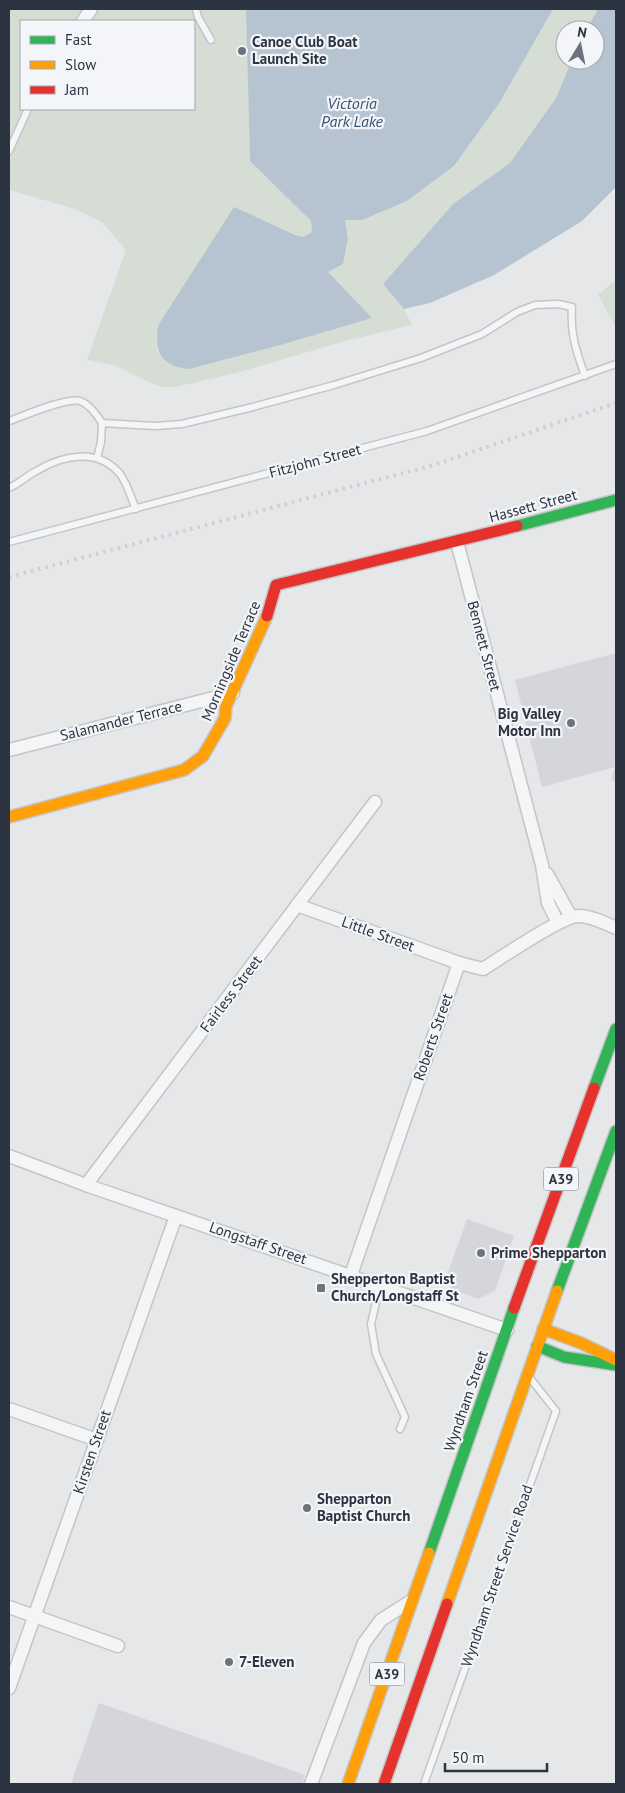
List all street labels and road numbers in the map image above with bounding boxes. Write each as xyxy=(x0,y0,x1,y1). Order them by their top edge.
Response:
street label: Fitzjohn Street xyxy=(267,439,363,482)
street label: Hassett Street xyxy=(487,485,579,526)
street label: Morningside Terrace xyxy=(197,598,264,724)
street label: Bennett Street xyxy=(463,599,506,693)
street label: Salamander Terrace xyxy=(58,696,184,745)
street label: Little Street xyxy=(339,912,417,955)
street label: Fairless Street xyxy=(196,952,266,1036)
street label: Roberts Street xyxy=(409,991,456,1083)
road number: A39 xyxy=(544,1168,578,1190)
street label: Longstaff Street xyxy=(207,1217,309,1268)
street label: Wyndham Street xyxy=(439,1348,492,1454)
street label: Kirsten Street xyxy=(68,1407,115,1496)
street label: Wyndham Street Service Road xyxy=(456,1482,537,1669)
road number: A39 xyxy=(370,1662,404,1686)

